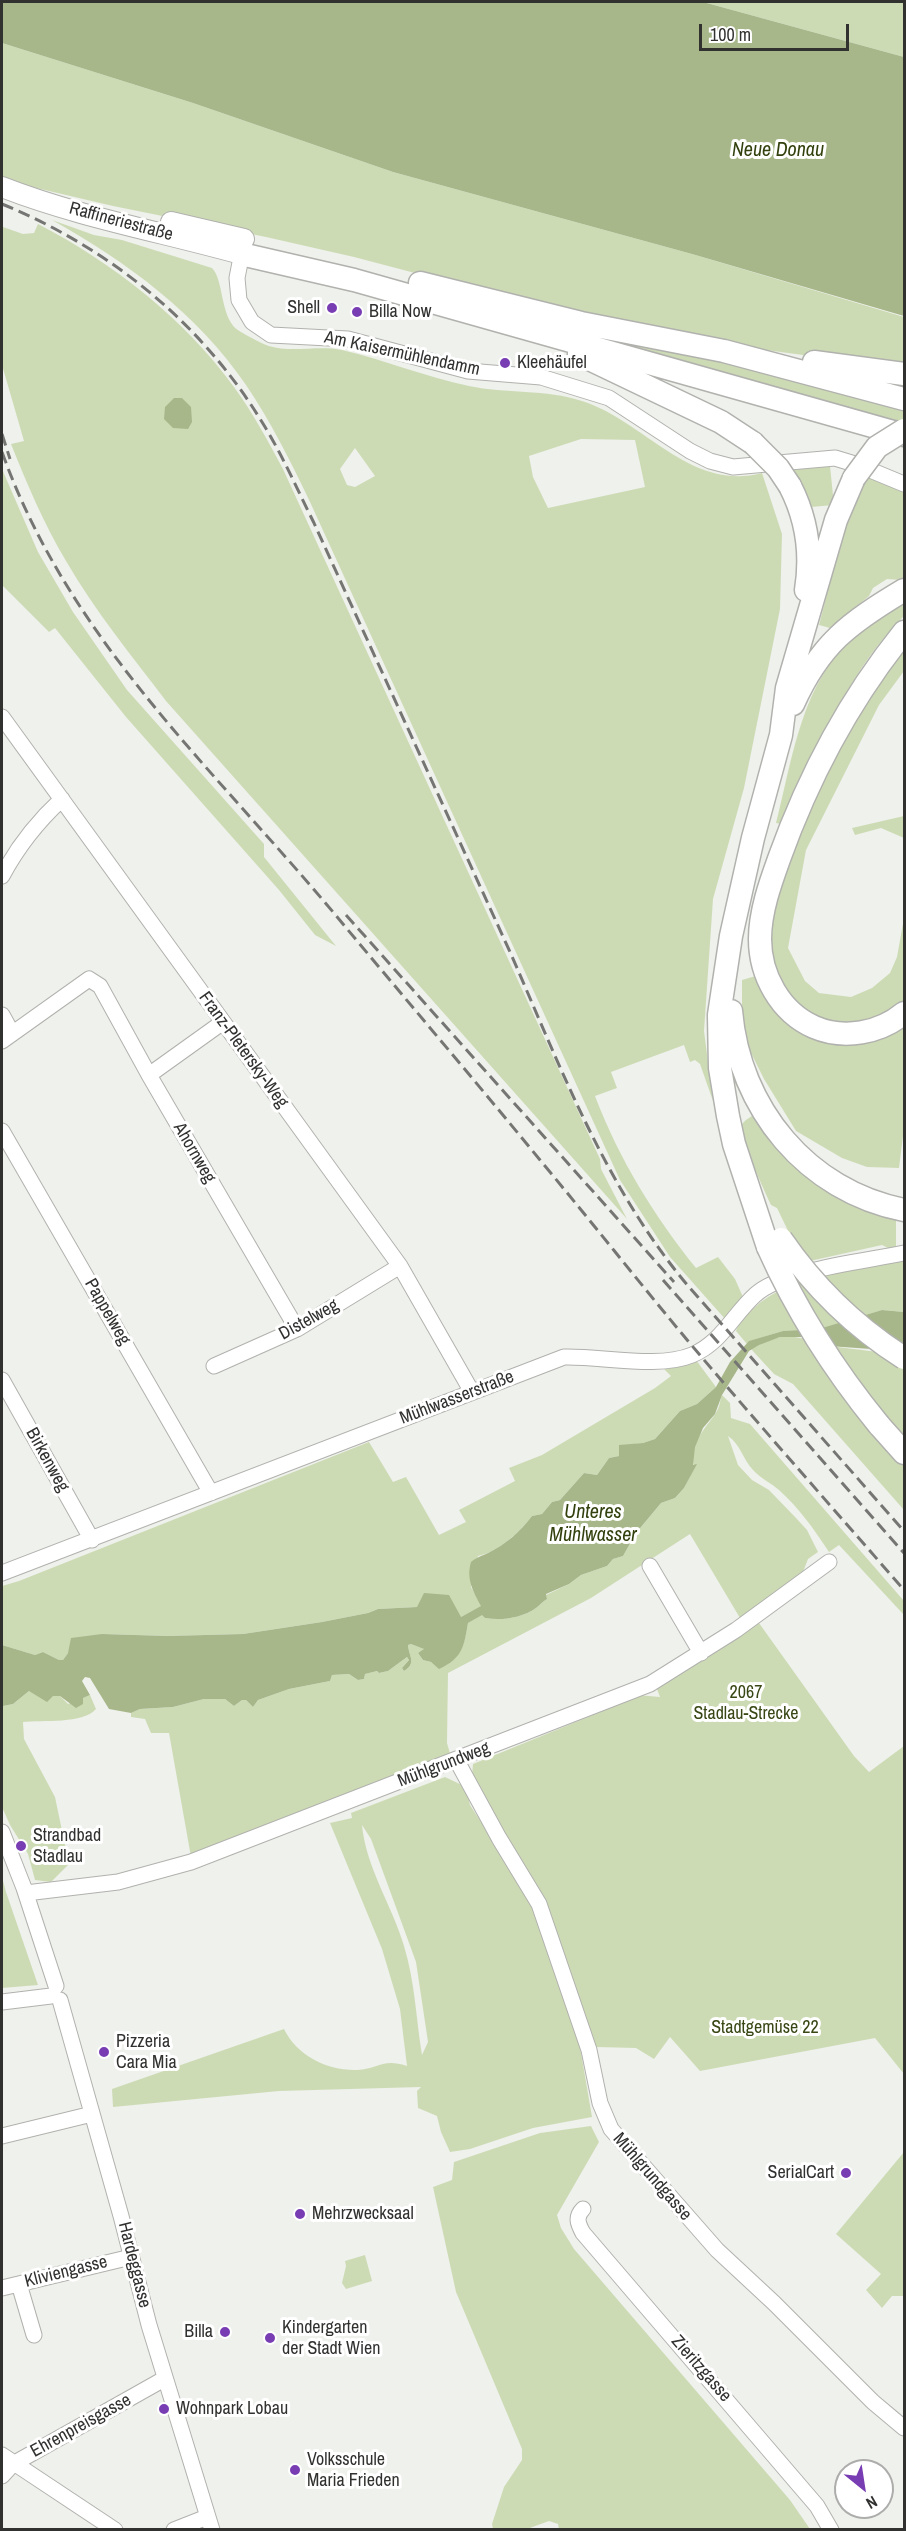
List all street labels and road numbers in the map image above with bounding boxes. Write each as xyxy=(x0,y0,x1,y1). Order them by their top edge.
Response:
street label: Raffineriestraße xyxy=(67,198,175,246)
street label: Am Kaisermühlendamm xyxy=(322,327,482,381)
street label: Franz-Pletersky-Weg xyxy=(194,988,292,1112)
street label: Ahornweg xyxy=(168,1119,220,1187)
street label: Pappelweg xyxy=(79,1275,135,1349)
street label: Distelweg xyxy=(275,1295,343,1345)
street label: Mühlwasserstraße xyxy=(397,1366,517,1430)
street label: Birkenweg xyxy=(21,1424,73,1496)
street label: Mühlgrundweg xyxy=(395,1738,493,1792)
street label: Mühlgrundgasse xyxy=(608,2129,696,2225)
street label: Hardeggasse xyxy=(113,2220,155,2310)
street label: Kliviengasse xyxy=(22,2251,110,2293)
street label: Zieritzgasse xyxy=(666,2331,736,2407)
street label: Ehrenpreisgasse xyxy=(27,2390,135,2462)

